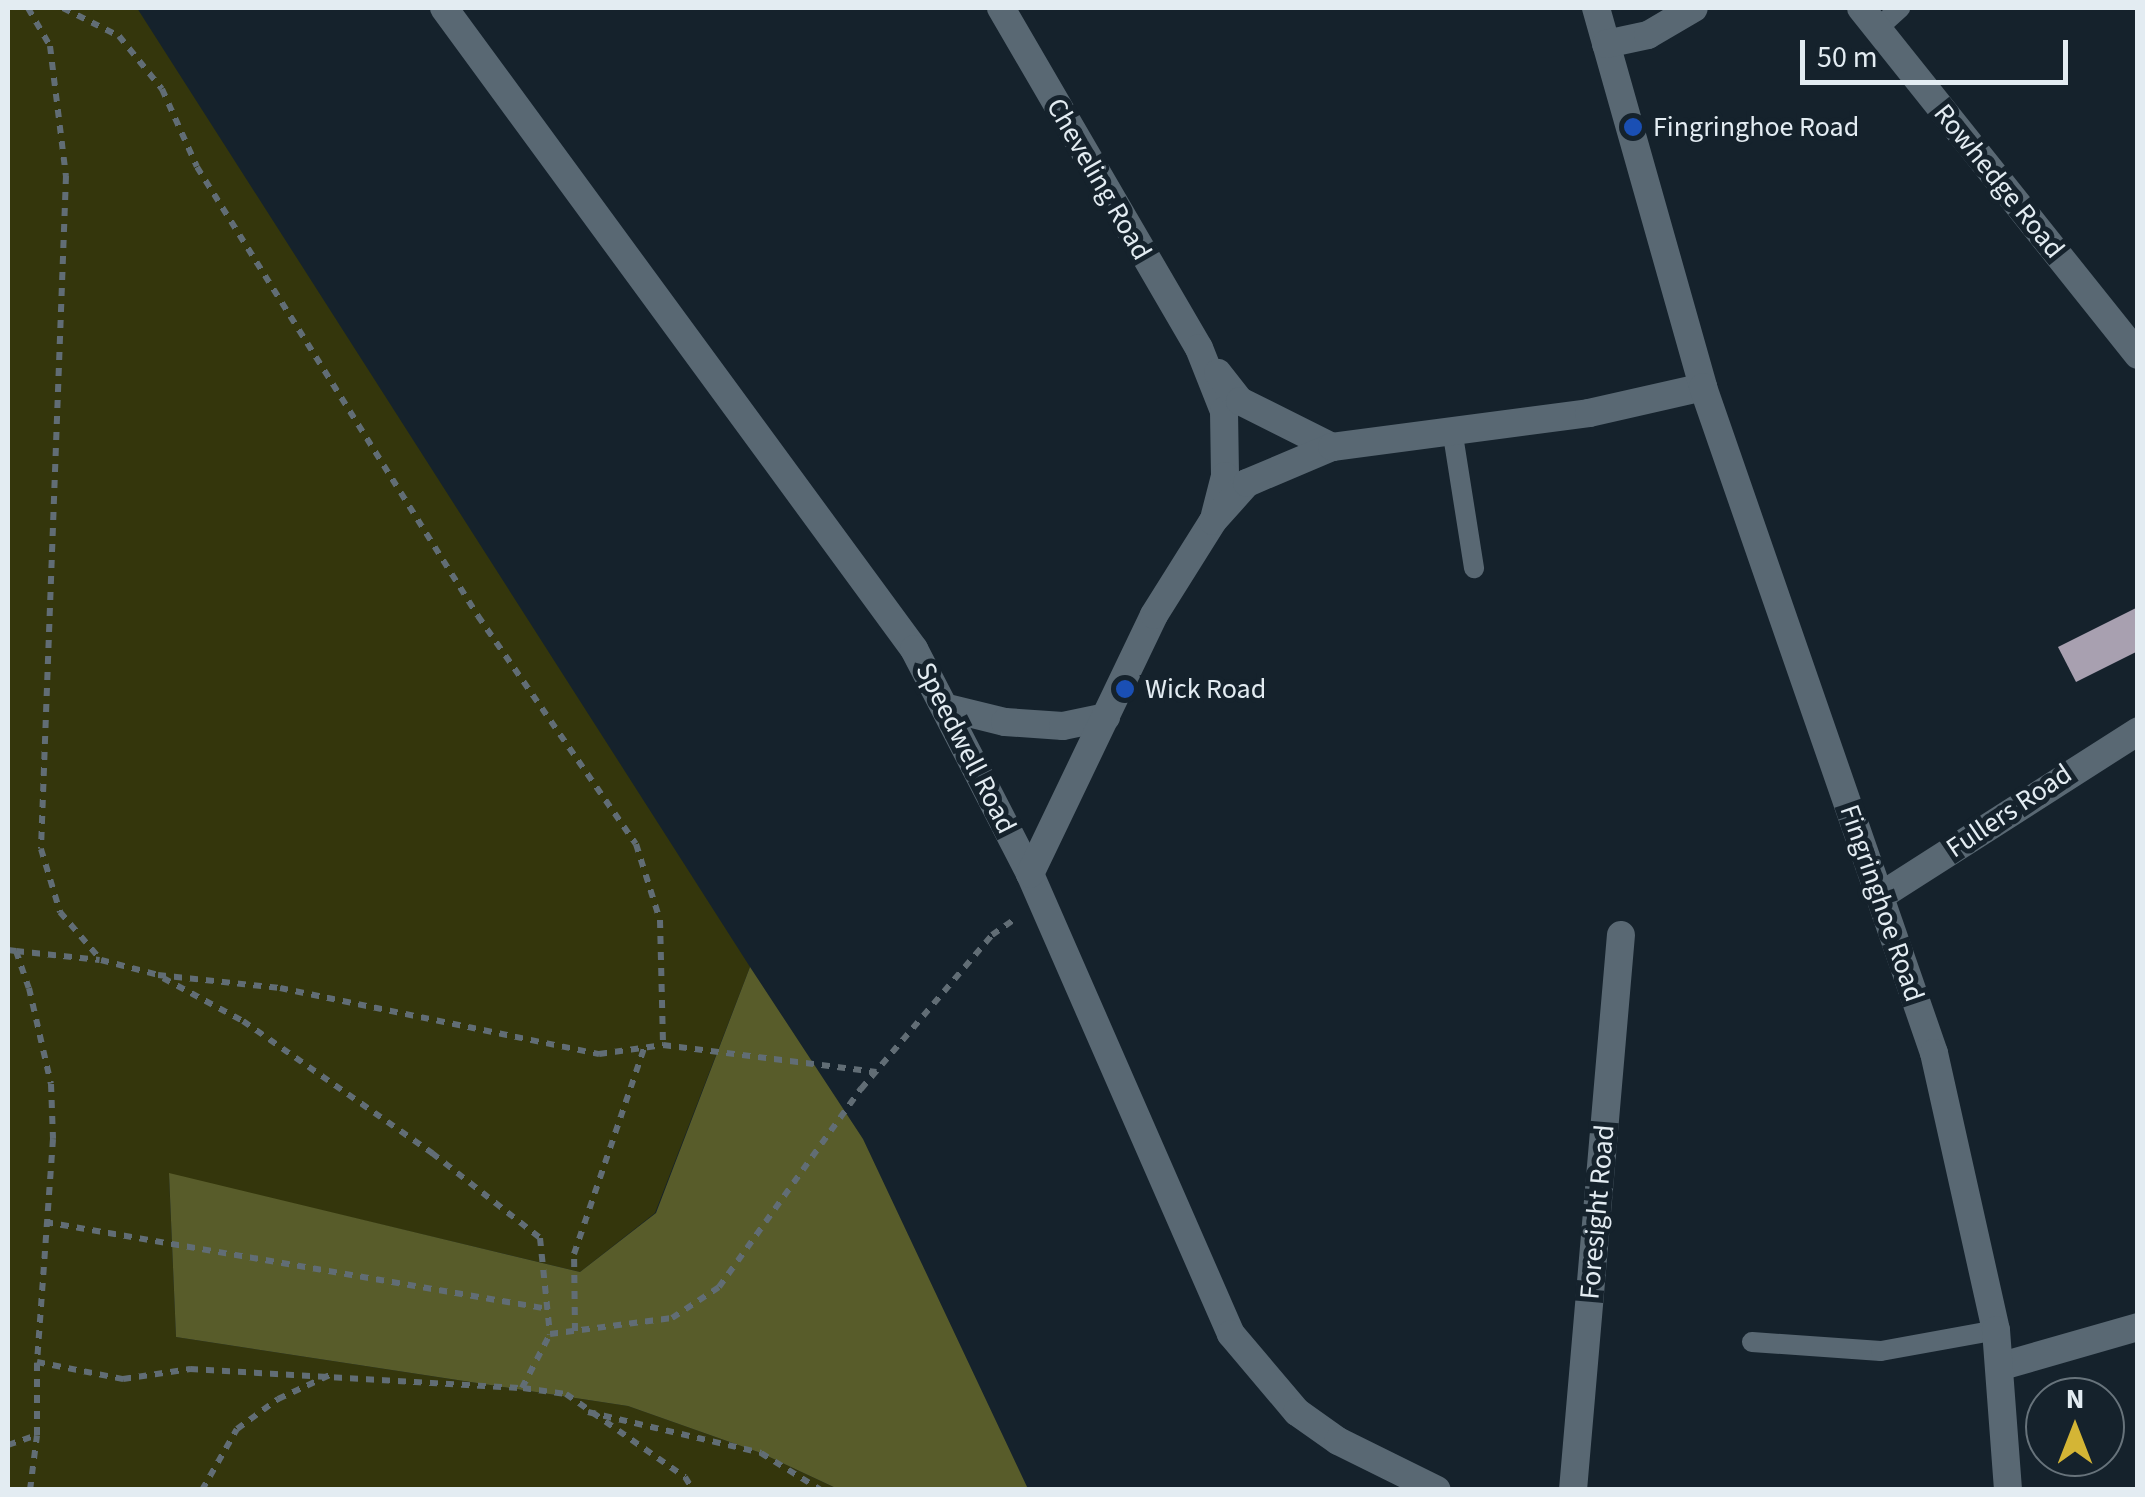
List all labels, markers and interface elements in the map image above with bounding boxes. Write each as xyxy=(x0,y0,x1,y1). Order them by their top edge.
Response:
scale bar xyxy=(1805,20,2072,82)
text: 50 m xyxy=(1817,36,1878,79)
street label: Cheveling Road xyxy=(1039,92,1159,266)
street label: Rowhedge Road xyxy=(1927,97,2071,265)
place label: Fingringhoe Road xyxy=(1653,110,1859,144)
marker: Fingringhoe Road xyxy=(1622,116,1644,138)
street label: Speedwell Road xyxy=(908,657,1024,839)
place label: Wick Road xyxy=(1145,672,1266,706)
marker: Wick Road xyxy=(1114,678,1136,700)
street label: Fullers Road xyxy=(1940,757,2078,865)
street label: Fingringhoe Road xyxy=(1833,800,1931,1006)
street label: Foresight Road xyxy=(1573,1123,1621,1301)
north arrow xyxy=(2025,1377,2125,1477)
text: N xyxy=(2066,1379,2084,1419)

